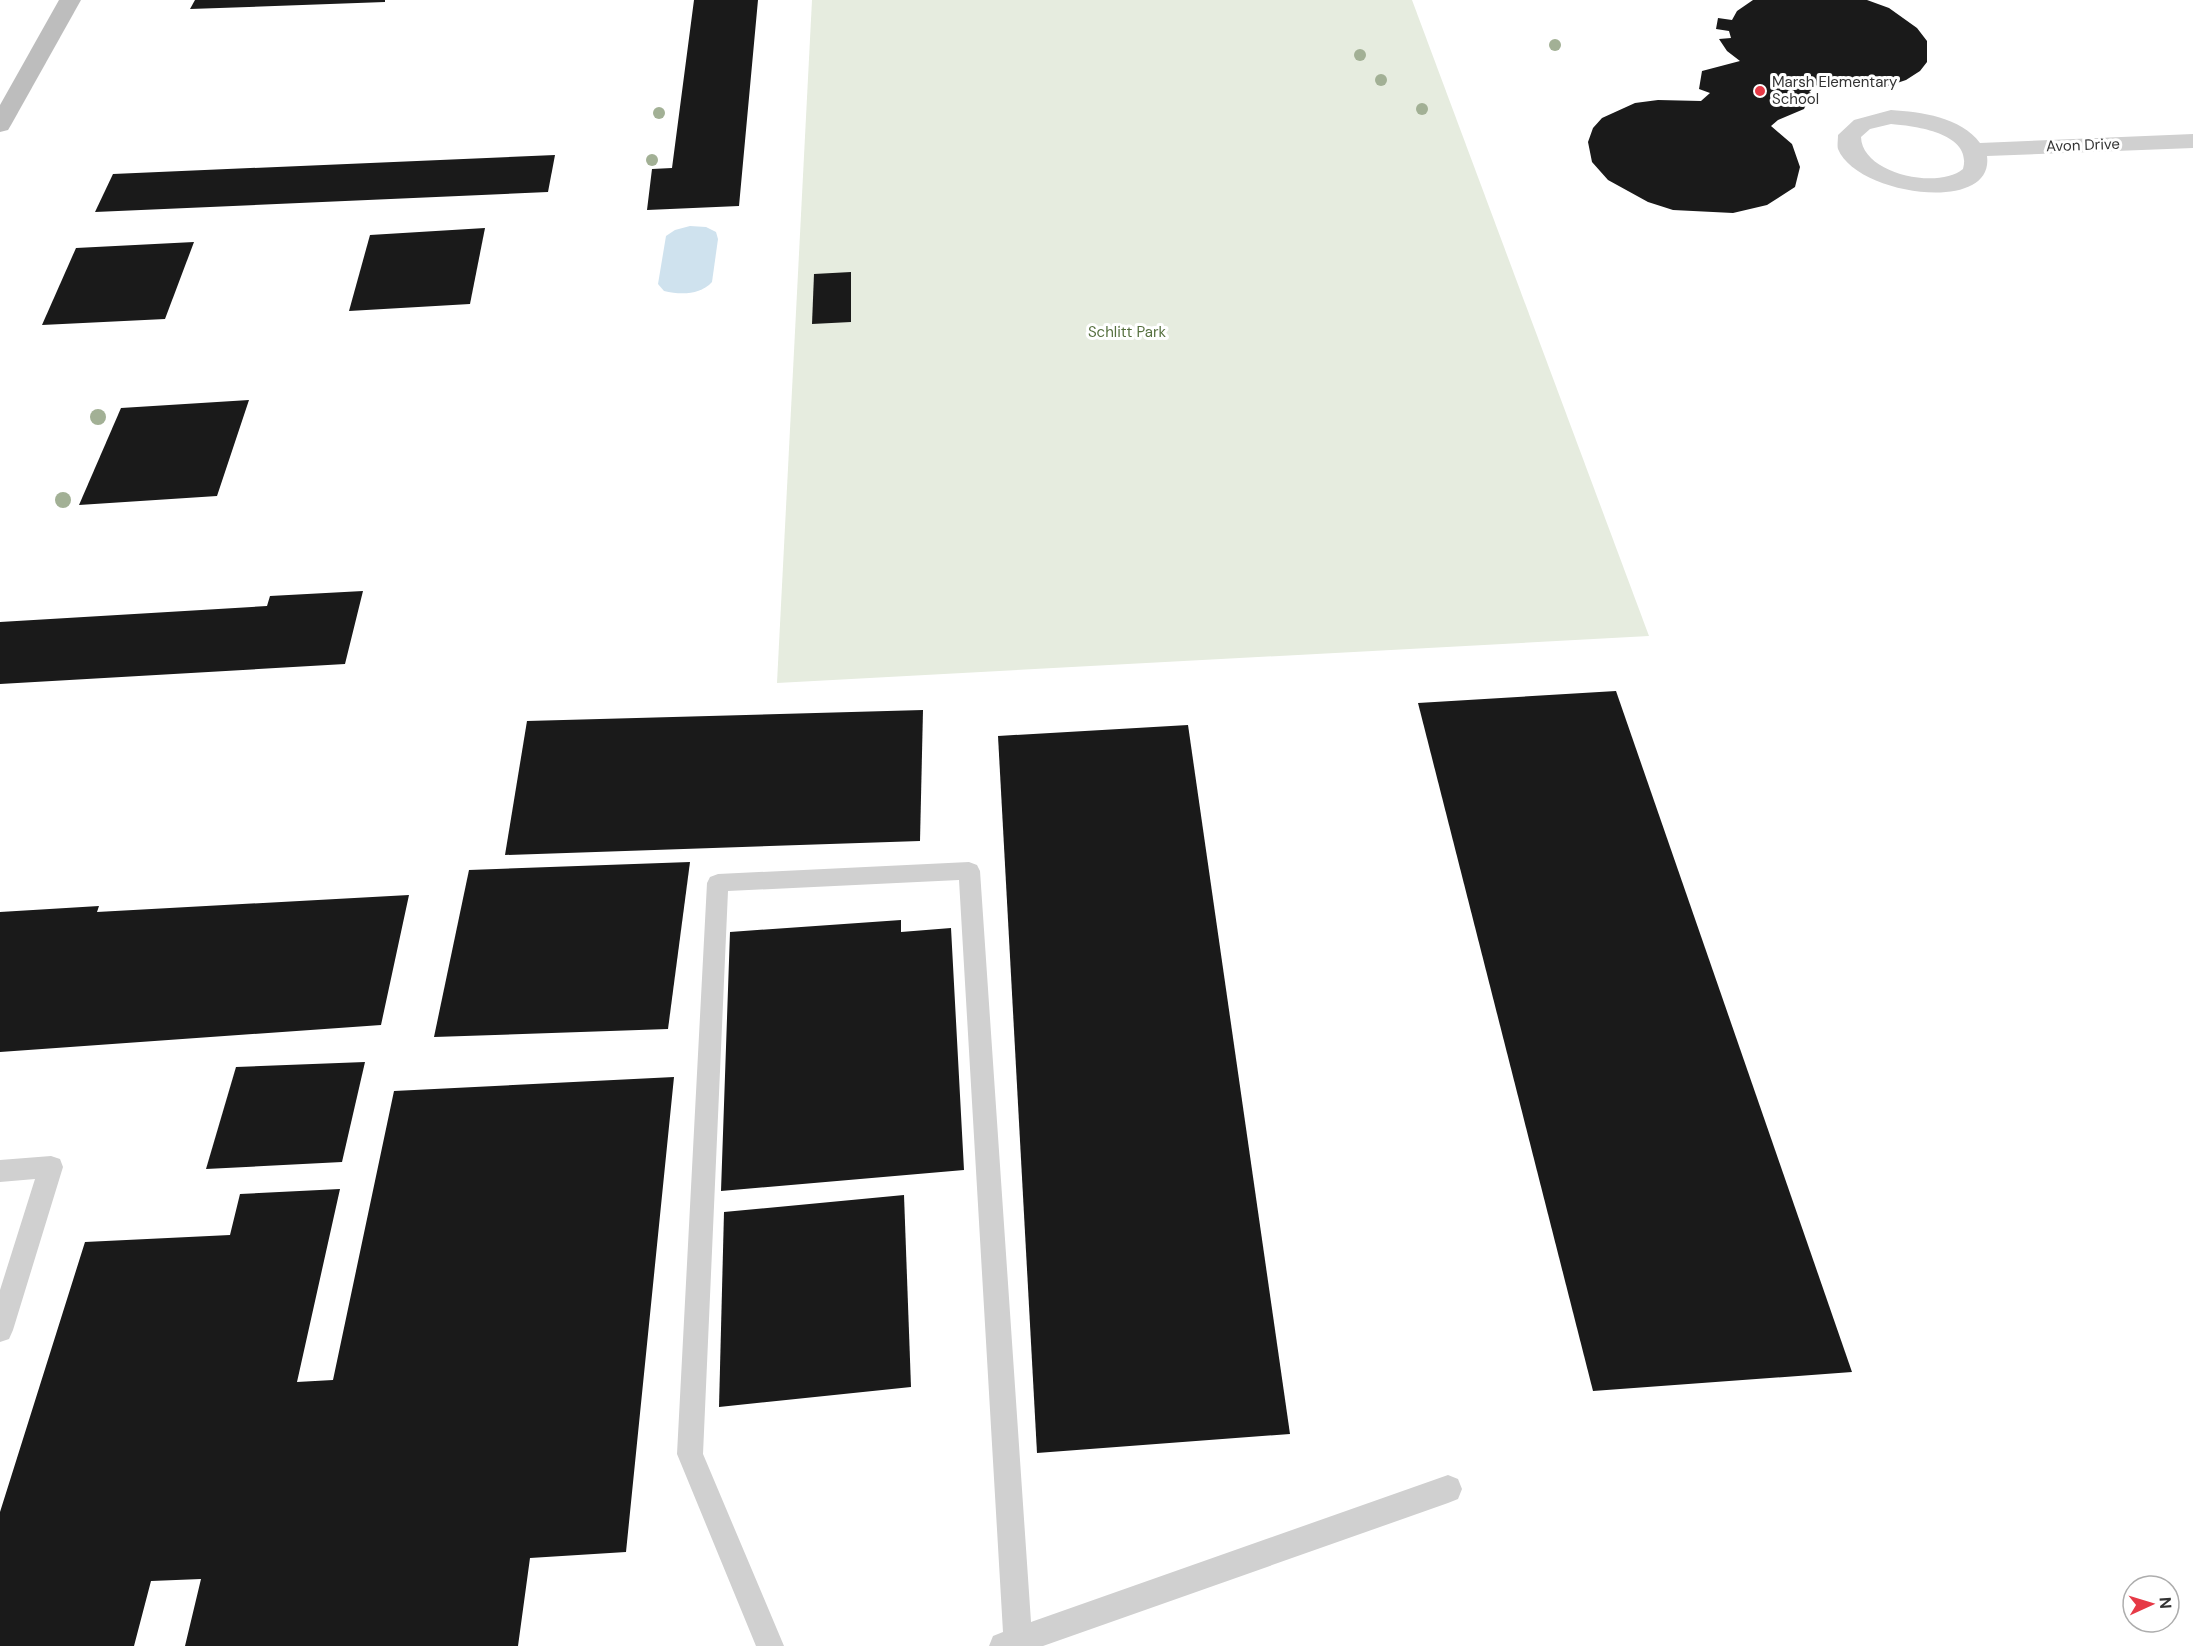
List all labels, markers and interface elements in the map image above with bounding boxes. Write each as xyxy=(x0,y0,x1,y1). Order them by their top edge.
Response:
place label: Marsh Elementary School xyxy=(1772,72,1898,109)
marker: Marsh Elementary School xyxy=(1753,84,1767,98)
street label: Avon Drive xyxy=(2046,134,2120,156)
park label: Schlitt Park xyxy=(1088,322,1167,342)
north arrow xyxy=(2121,1574,2181,1634)
text: N xyxy=(2155,1596,2176,1610)

